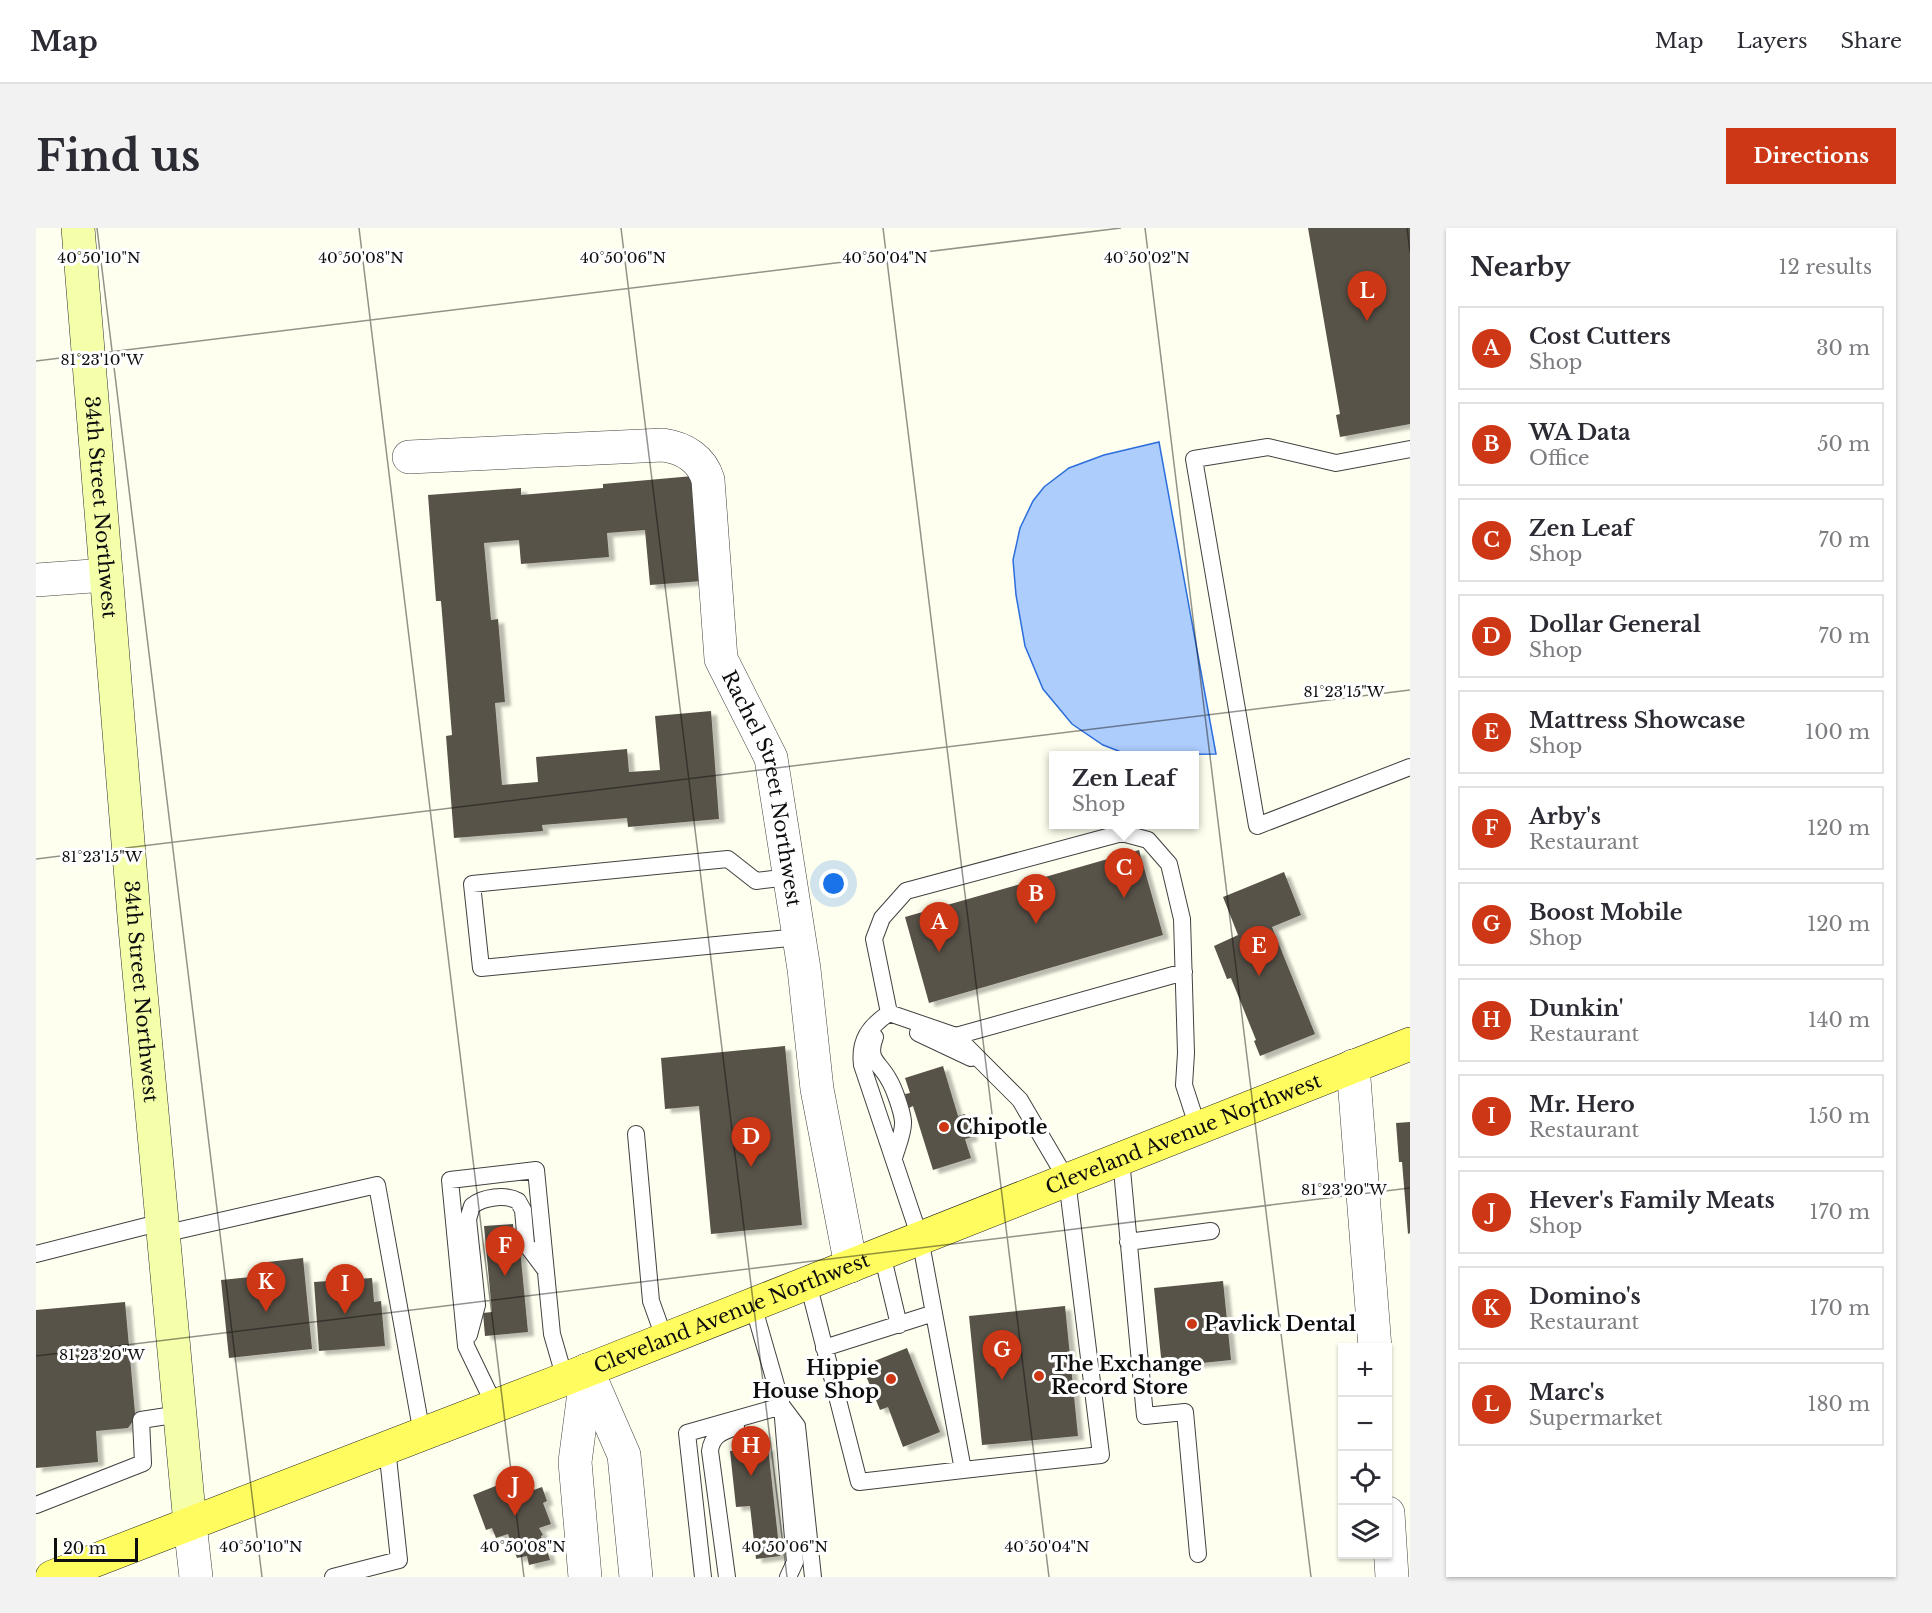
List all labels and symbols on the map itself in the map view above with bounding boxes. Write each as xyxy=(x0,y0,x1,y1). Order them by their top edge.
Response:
text: 40°50'10"N xyxy=(57,248,141,267)
text: 40°50'08"N xyxy=(318,248,404,267)
text: 40°50'06"N xyxy=(580,248,666,267)
text: 40°50'04"N xyxy=(842,248,928,267)
text: 40°50'02"N xyxy=(1104,248,1190,267)
pin: L xyxy=(1348,272,1386,321)
text: 81°23'10"W xyxy=(60,350,144,369)
street label: 34th Street Northwest xyxy=(80,395,122,620)
street label: Rachel Street Northwest xyxy=(717,666,806,909)
text: 81°23'15"W xyxy=(1303,682,1385,701)
text: 81°23'15"W xyxy=(61,847,143,866)
pin: C xyxy=(1104,848,1144,898)
your location xyxy=(819,869,848,898)
pin: B xyxy=(1016,874,1056,924)
street label: 34th Street Northwest xyxy=(119,879,163,1104)
pin: A xyxy=(920,902,958,952)
pin: E xyxy=(1240,926,1278,976)
street label: Cleveland Avenue Northwest xyxy=(1042,1068,1325,1199)
place label: Chipotle xyxy=(956,1115,1048,1139)
pin: D xyxy=(732,1118,770,1167)
marker: Chipotle xyxy=(937,1120,951,1134)
text: 81°23'20"W xyxy=(1301,1180,1387,1199)
pin: F xyxy=(486,1226,524,1276)
street label: Cleveland Avenue Northwest xyxy=(590,1247,873,1378)
pin: K xyxy=(246,1262,286,1312)
pin: I xyxy=(326,1264,364,1314)
place label: Pavlick Dental xyxy=(1204,1312,1356,1336)
marker: Pavlick Dental xyxy=(1185,1317,1199,1331)
pin: G xyxy=(982,1330,1022,1380)
text: 81°23'20"W xyxy=(59,1345,145,1364)
place label: The Exchange Record Store xyxy=(1051,1352,1202,1399)
place label: Hippie House Shop xyxy=(752,1356,879,1403)
marker: The Exchange Record Store xyxy=(1032,1369,1046,1383)
marker: Hippie House Shop xyxy=(884,1372,898,1386)
pin: H xyxy=(732,1426,770,1476)
pin: J xyxy=(496,1466,534,1516)
scale bar xyxy=(54,1535,138,1562)
text: 40°50'10"N xyxy=(219,1537,303,1556)
text: 40°50'08"N xyxy=(480,1537,566,1556)
text: 40°50'06"N xyxy=(742,1537,828,1556)
text: 40°50'04"N xyxy=(1004,1537,1090,1556)

